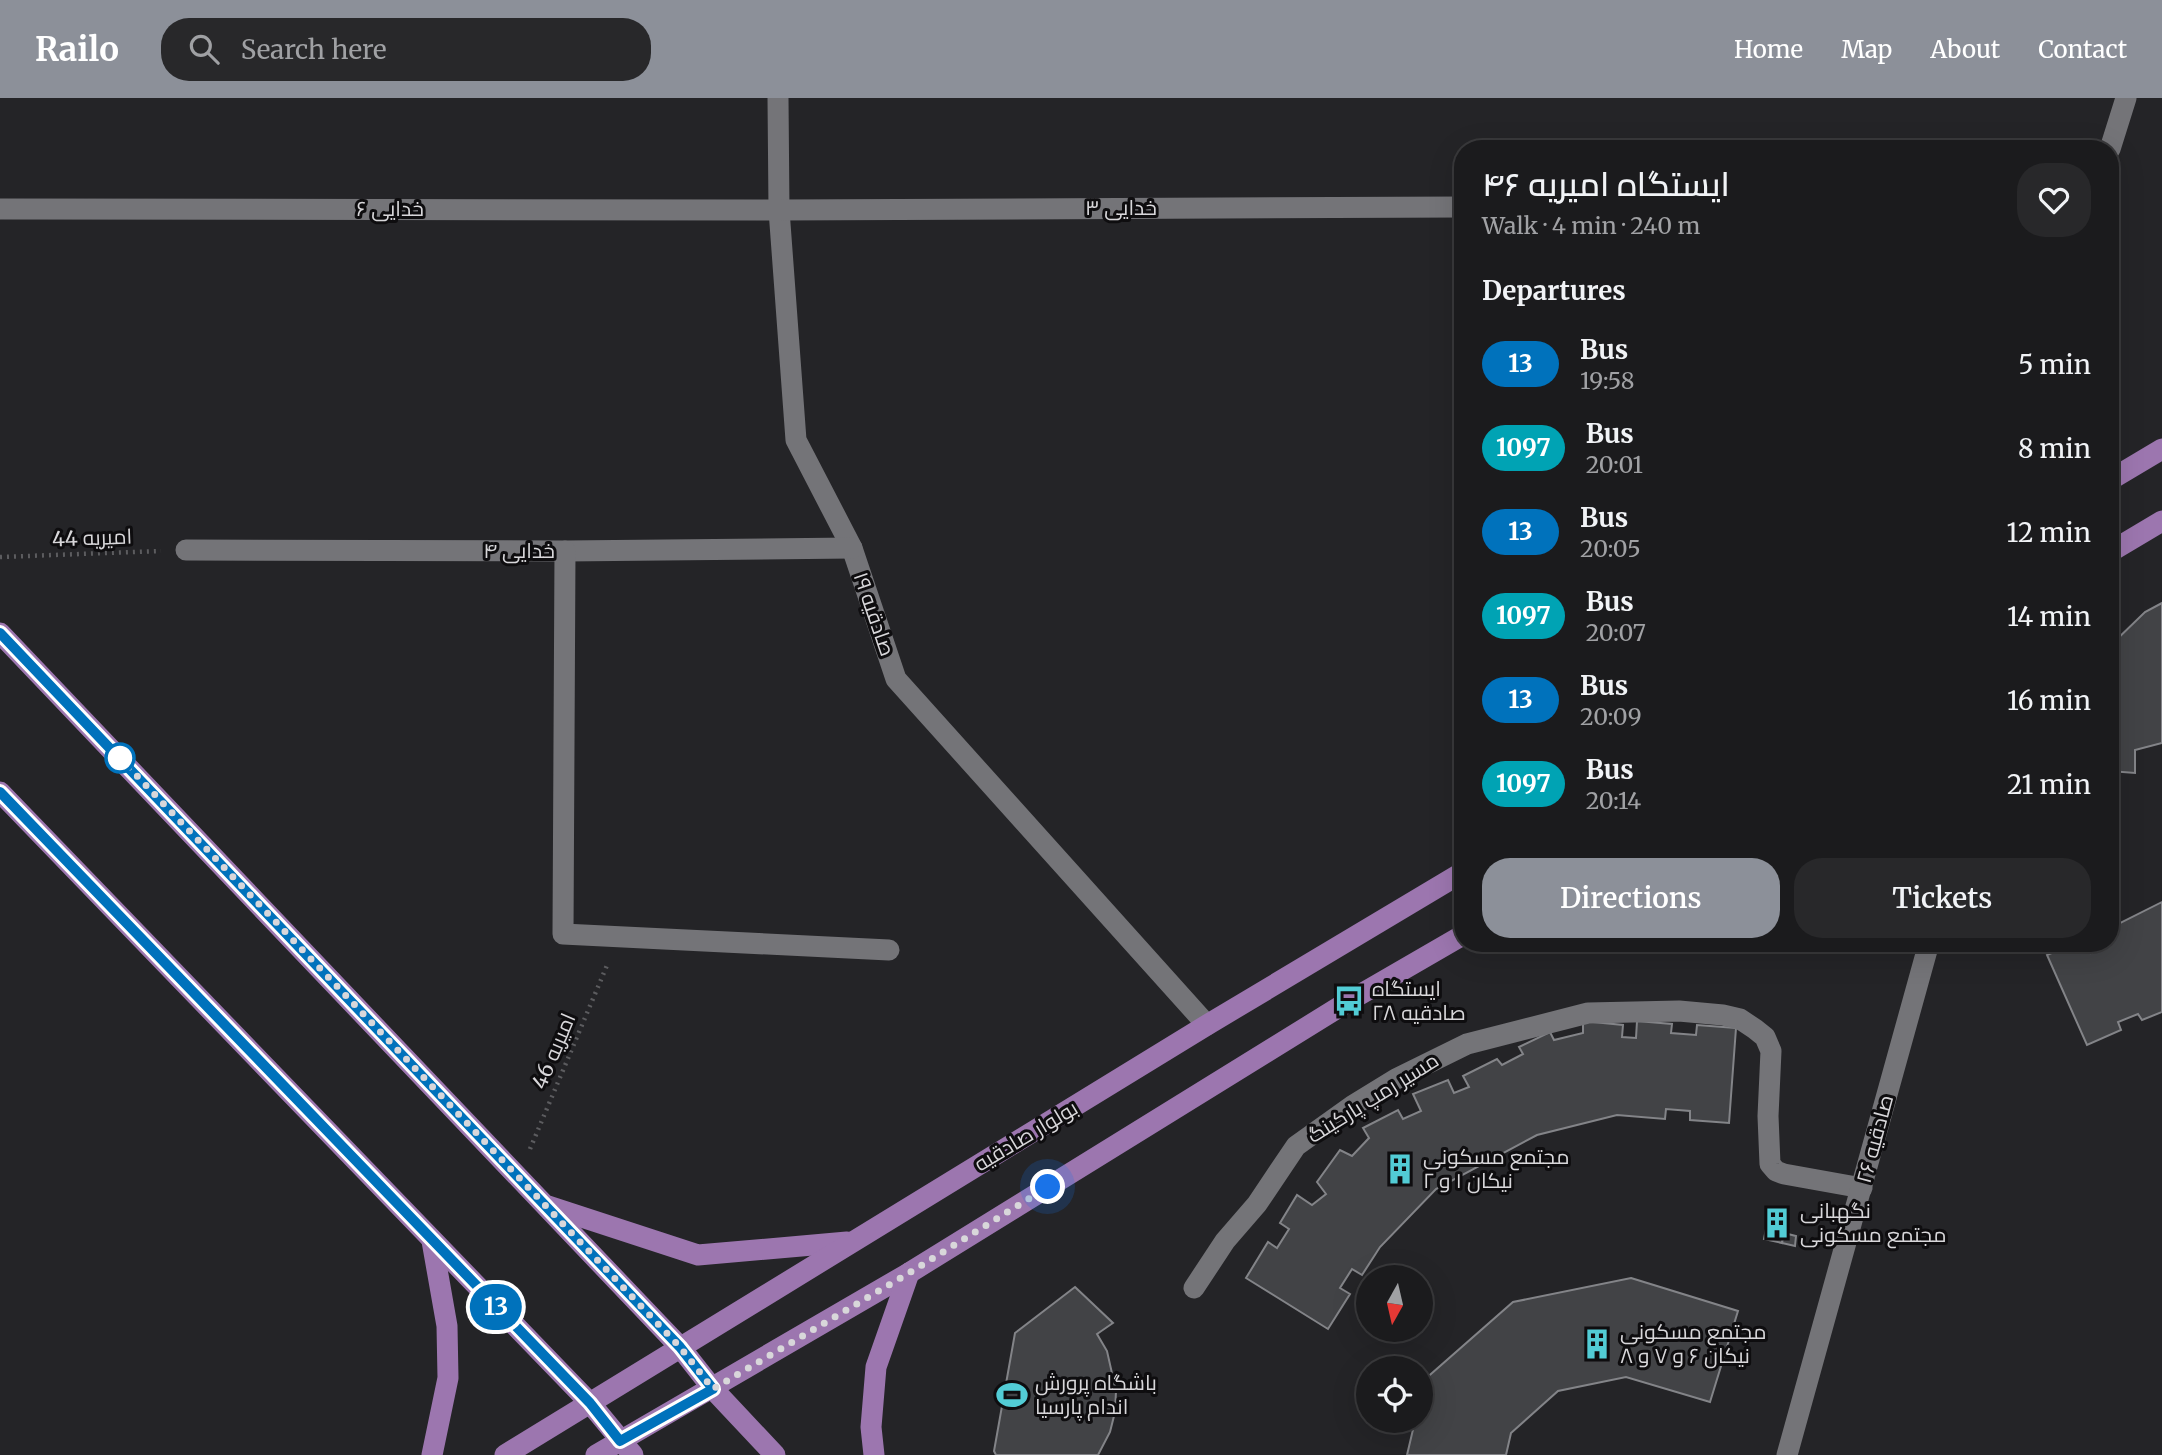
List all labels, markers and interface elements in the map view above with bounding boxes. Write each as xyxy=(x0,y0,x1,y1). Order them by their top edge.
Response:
search box xyxy=(161,18,651,81)
text: Railo xyxy=(35,29,119,70)
icon: search xyxy=(185,30,223,68)
text: Search here xyxy=(241,33,387,66)
text: Home xyxy=(1734,34,1803,65)
text: Map xyxy=(1841,34,1892,65)
text: About xyxy=(1930,34,2000,65)
text: Contact xyxy=(2038,34,2127,65)
button: heart xyxy=(2017,163,2091,237)
text: ایستگاه امیریه ۴۶ xyxy=(1482,164,1730,205)
street label: خدایی ۳ xyxy=(1085,194,1157,221)
street label: خدایی ۶ xyxy=(356,195,424,222)
text: Walk · 4 min · 240 m xyxy=(1482,211,1700,240)
text: Departures xyxy=(1482,274,1626,307)
text: Bus xyxy=(1580,333,1628,366)
text: 13 xyxy=(1508,348,1533,379)
text: 5 min xyxy=(2018,348,2091,381)
text: 19:58 xyxy=(1580,366,1634,395)
text: Bus xyxy=(1586,417,1634,450)
text: 1097 xyxy=(1496,432,1551,463)
text: 8 min xyxy=(2018,432,2091,465)
text: 20:01 xyxy=(1586,450,1643,479)
text: Bus xyxy=(1580,501,1628,534)
text: 13 xyxy=(1508,516,1533,547)
text: 12 min xyxy=(2007,516,2091,549)
street label: امیریه 44 xyxy=(51,523,133,552)
text: 20:05 xyxy=(1580,534,1641,563)
street label: خدایی ۴ xyxy=(483,537,555,564)
street label: صادقیه ۱۹ xyxy=(848,568,901,659)
text: Bus xyxy=(1586,585,1634,618)
text: 1097 xyxy=(1496,600,1551,631)
text: 14 min xyxy=(2007,600,2091,633)
text: 20:07 xyxy=(1586,618,1646,647)
text: Bus xyxy=(1580,669,1628,702)
text: 13 xyxy=(1508,684,1533,715)
text: 16 min xyxy=(2007,684,2091,717)
text: 20:09 xyxy=(1580,702,1642,731)
unlabelled marker xyxy=(105,743,135,773)
text: Bus xyxy=(1586,753,1634,786)
text: 1097 xyxy=(1496,768,1551,799)
text: 21 min xyxy=(2007,768,2091,801)
text: 20:14 xyxy=(1586,786,1641,815)
button: Directions xyxy=(1482,858,1780,938)
button: Tickets xyxy=(1794,858,2091,938)
place label: ایستگاه صادقیه ۲۸ xyxy=(1372,975,1466,1026)
bus stop icon: ایستگاه صادقیه ۲۸ xyxy=(1332,984,1366,1018)
street label: امیریه 46 xyxy=(526,1009,582,1093)
street label: مسیر رمپ پارکینگ xyxy=(1302,1046,1444,1150)
street label: صادقیه ۲۶ xyxy=(1850,1092,1899,1186)
street label: بولوار صادقیه xyxy=(969,1094,1083,1177)
place label: مجتمع مسکونی نیکان ۱ و ۲ xyxy=(1423,1143,1569,1194)
building icon: مجتمع مسکونی نیکان ۱ و ۲ xyxy=(1383,1152,1417,1186)
your location xyxy=(1030,1169,1065,1204)
place label: نگهبانی مجتمع مسکونی xyxy=(1800,1197,1946,1249)
building icon: نگهبانی مجتمع مسکونی xyxy=(1760,1206,1794,1240)
north arrow xyxy=(1356,1265,1433,1342)
map controls xyxy=(1356,1265,1433,1433)
line badge: 13 xyxy=(464,1284,528,1330)
text: 13 xyxy=(484,1291,508,1322)
place label: مجتمع مسکونی نیکان ۶ و ۷ و ۸ xyxy=(1620,1318,1766,1369)
building icon: مجتمع مسکونی نیکان ۶ و ۷ و ۸ xyxy=(1580,1327,1614,1361)
button: locate xyxy=(1356,1356,1433,1433)
place label: باشگاه پرورش اندام پارسیا xyxy=(1035,1369,1157,1421)
sports icon: باشگاه پرورش اندام پارسیا xyxy=(995,1378,1029,1412)

